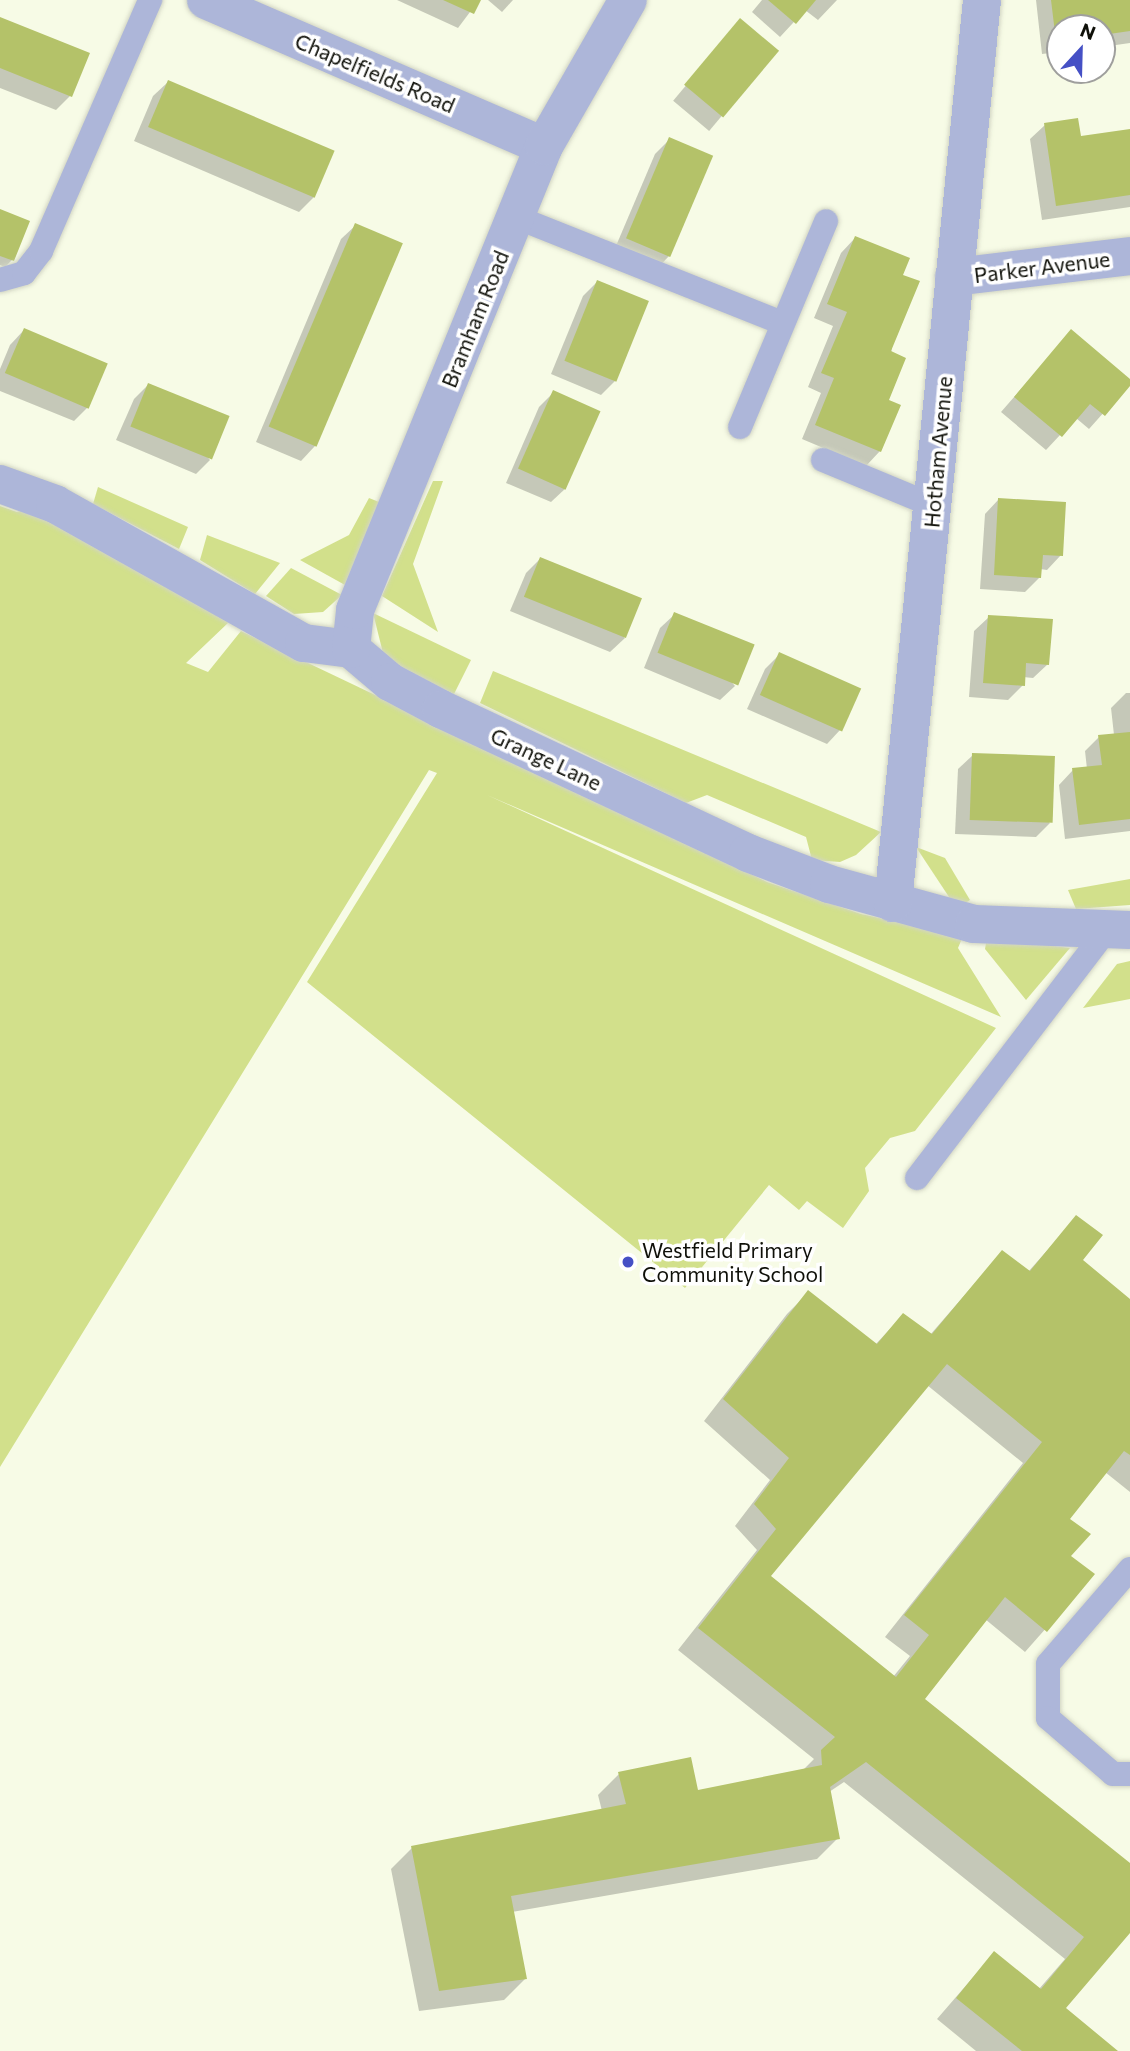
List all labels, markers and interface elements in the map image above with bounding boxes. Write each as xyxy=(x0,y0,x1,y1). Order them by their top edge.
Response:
north arrow xyxy=(1046,14,1116,84)
text: N xyxy=(1077,18,1099,44)
street label: Chapelfields Road xyxy=(291,28,459,118)
street label: Parker Avenue xyxy=(973,246,1111,288)
street label: Bramham Road xyxy=(436,247,514,391)
street label: Hotham Avenue xyxy=(919,375,957,529)
street label: Grange Lane xyxy=(487,722,605,796)
place label: Westfield Primary Community School xyxy=(642,1237,823,1287)
marker: Westfield Primary Community School xyxy=(620,1254,636,1270)

